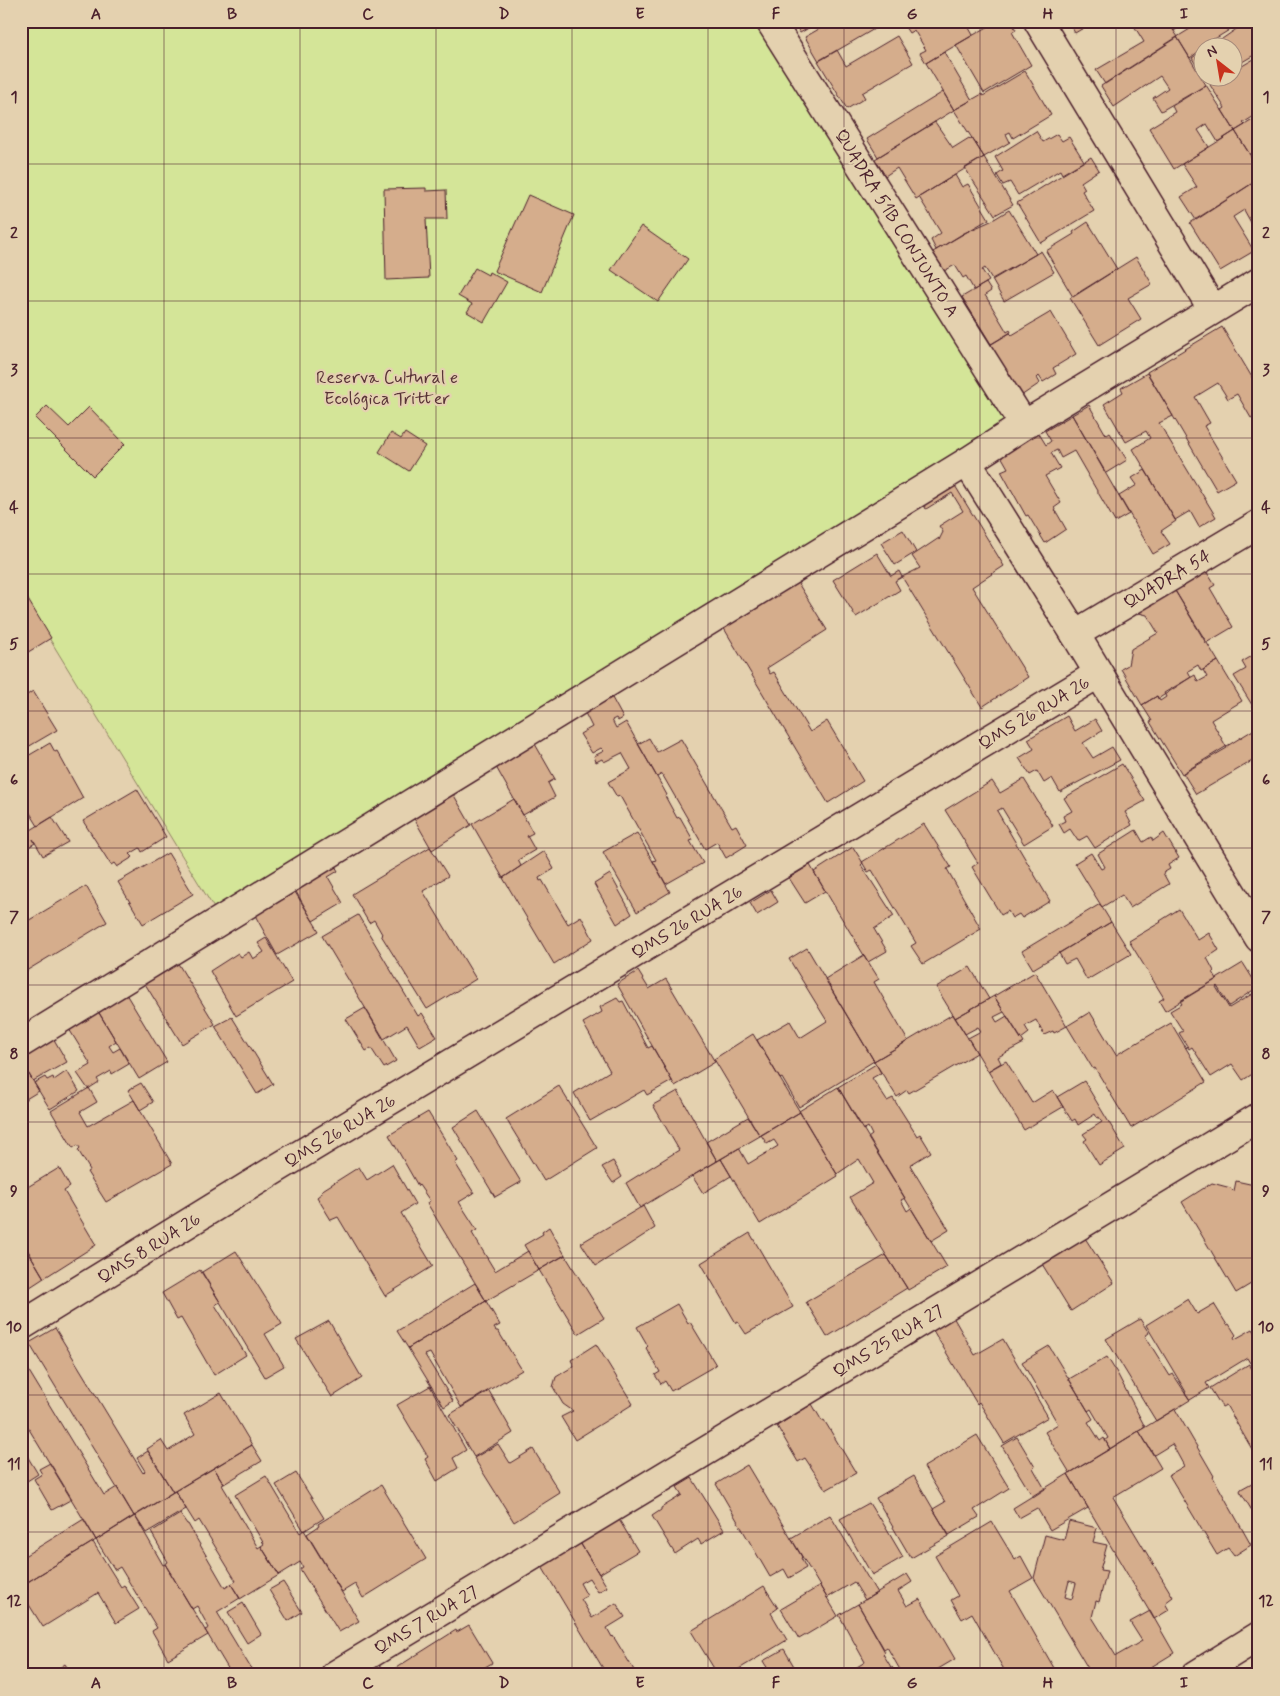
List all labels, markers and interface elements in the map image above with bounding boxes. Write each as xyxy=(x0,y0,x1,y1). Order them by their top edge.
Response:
text: A xyxy=(91,4,101,25)
text: B xyxy=(227,4,237,25)
text: C xyxy=(362,4,374,25)
text: D xyxy=(498,4,510,25)
text: E xyxy=(635,4,645,25)
text: F xyxy=(772,4,781,25)
text: G xyxy=(907,4,918,25)
text: H xyxy=(1043,4,1054,25)
text: I xyxy=(1180,4,1189,25)
north arrow xyxy=(1192,38,1242,88)
text: N xyxy=(1203,42,1220,62)
text: 1 xyxy=(10,87,18,108)
text: 1 xyxy=(1262,87,1270,108)
street label: QUADRA 51B CONJUNTO A xyxy=(828,125,964,322)
text: 2 xyxy=(10,223,18,244)
text: 2 xyxy=(1262,223,1270,244)
text: 3 xyxy=(10,360,18,381)
text: 3 xyxy=(1262,360,1270,381)
park label: Reserva Cultural e Ecológica Tritter xyxy=(316,366,458,411)
text: 4 xyxy=(9,497,19,518)
text: 4 xyxy=(1261,497,1271,518)
street label: QUADRA 54 xyxy=(1119,544,1216,615)
text: 5 xyxy=(9,634,19,655)
text: 5 xyxy=(1261,634,1271,655)
street label: QMS 26 RUA 26 xyxy=(974,671,1095,757)
text: 6 xyxy=(10,770,18,791)
text: 6 xyxy=(1262,770,1270,791)
street label: QMS 26 RUA 26 xyxy=(627,880,748,966)
text: 7 xyxy=(9,907,19,928)
text: 7 xyxy=(1261,907,1271,928)
text: 8 xyxy=(9,1044,19,1065)
text: 8 xyxy=(1261,1044,1271,1065)
street label: QMS 26 RUA 26 xyxy=(280,1089,401,1175)
text: 9 xyxy=(10,1181,18,1202)
text: 9 xyxy=(1262,1181,1270,1202)
street label: QMS 8 RUA 26 xyxy=(93,1208,206,1290)
street label: QMS 25 RUA 27 xyxy=(829,1299,948,1384)
text: 10 xyxy=(6,1317,22,1338)
text: 10 xyxy=(1258,1317,1274,1338)
text: 11 xyxy=(7,1454,21,1475)
text: 11 xyxy=(1259,1454,1273,1475)
street label: QMS 7 RUA 27 xyxy=(370,1580,483,1661)
text: 12 xyxy=(6,1591,22,1612)
text: 12 xyxy=(1258,1591,1274,1612)
text: A xyxy=(91,1673,101,1694)
text: B xyxy=(227,1673,237,1694)
text: C xyxy=(362,1673,374,1694)
text: D xyxy=(498,1673,510,1694)
text: E xyxy=(635,1673,645,1694)
text: F xyxy=(772,1673,781,1694)
text: G xyxy=(907,1673,918,1694)
text: H xyxy=(1043,1673,1054,1694)
text: I xyxy=(1180,1673,1189,1694)

